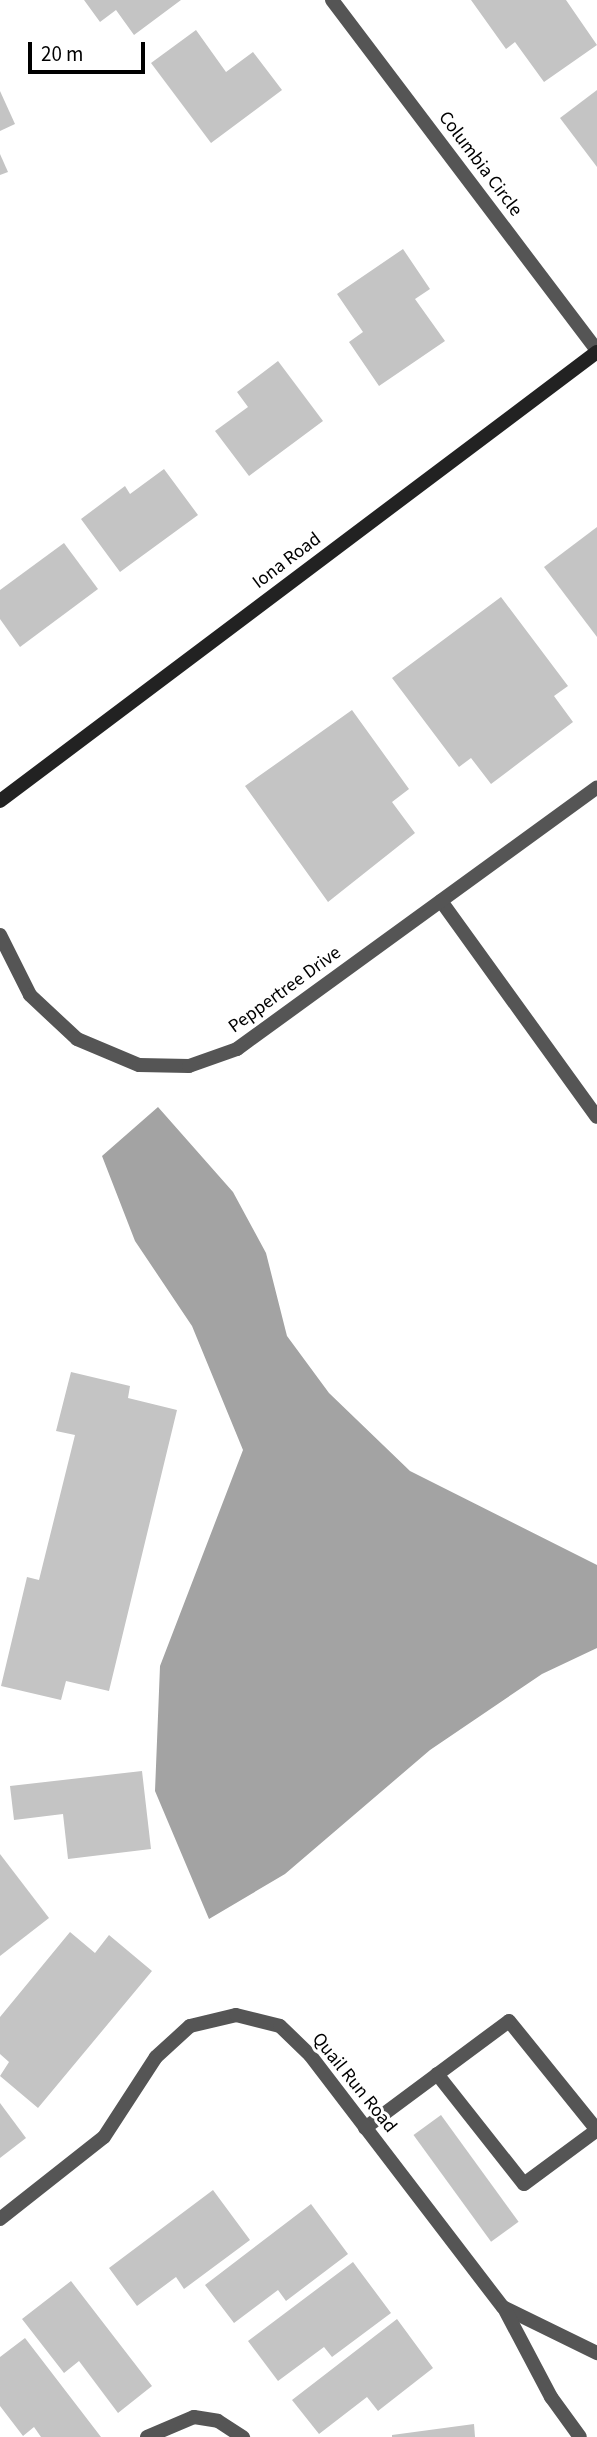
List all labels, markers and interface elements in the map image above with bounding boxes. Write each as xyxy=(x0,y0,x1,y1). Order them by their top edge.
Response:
scale bar xyxy=(32,28,149,72)
text: 20 m xyxy=(41,39,83,69)
street label: Columbia Circle xyxy=(433,107,527,221)
street label: Iona Road xyxy=(248,528,326,594)
street label: Peppertree Drive xyxy=(224,942,346,1038)
street label: Quail Run Road xyxy=(307,2028,401,2138)

